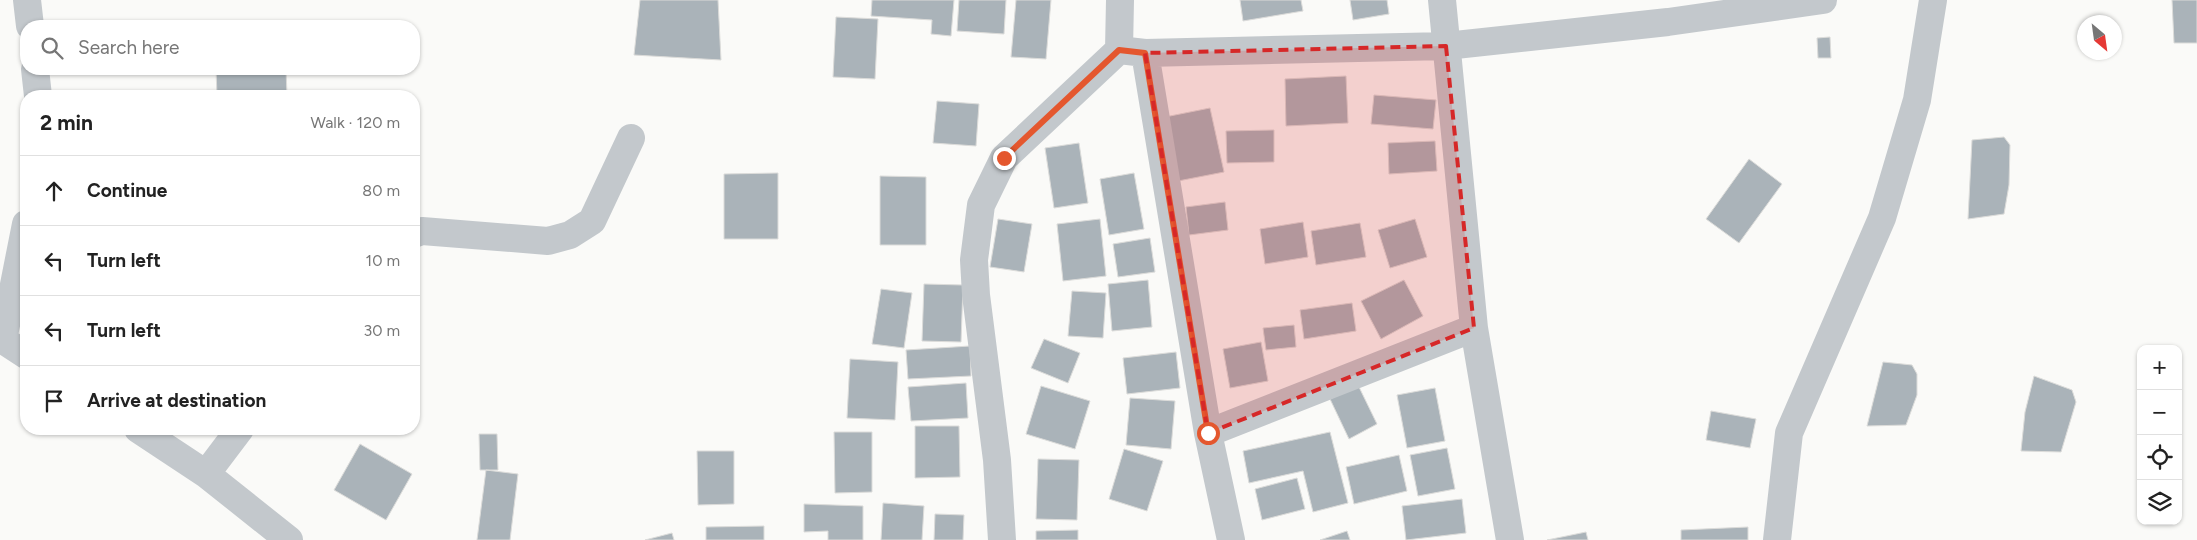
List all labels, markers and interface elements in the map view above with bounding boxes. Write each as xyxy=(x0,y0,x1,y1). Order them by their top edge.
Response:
north arrow xyxy=(2077,15,2122,60)
search box xyxy=(20,20,420,75)
icon: search xyxy=(38,34,66,62)
text: Search here xyxy=(78,36,180,59)
text: 2 min xyxy=(40,110,93,135)
text: Walk · 120 m xyxy=(311,113,400,132)
route end xyxy=(993,147,1016,170)
icon: ahead xyxy=(40,177,68,205)
text: Continue xyxy=(87,179,167,202)
text: 80 m xyxy=(362,181,400,200)
icon: left xyxy=(40,247,68,275)
text: Turn left xyxy=(87,249,161,272)
text: 10 m xyxy=(366,251,400,270)
icon: left xyxy=(40,317,68,345)
text: Turn left xyxy=(87,319,161,342)
text: 30 m xyxy=(363,321,400,340)
map controls xyxy=(2137,345,2182,525)
button: + xyxy=(2137,345,2182,390)
icon: arrive xyxy=(40,387,68,415)
text: Arrive at destination xyxy=(87,389,266,412)
button: − xyxy=(2137,390,2182,435)
route start xyxy=(1197,422,1220,445)
button: locate xyxy=(2137,435,2182,480)
button: layers xyxy=(2137,480,2182,525)

